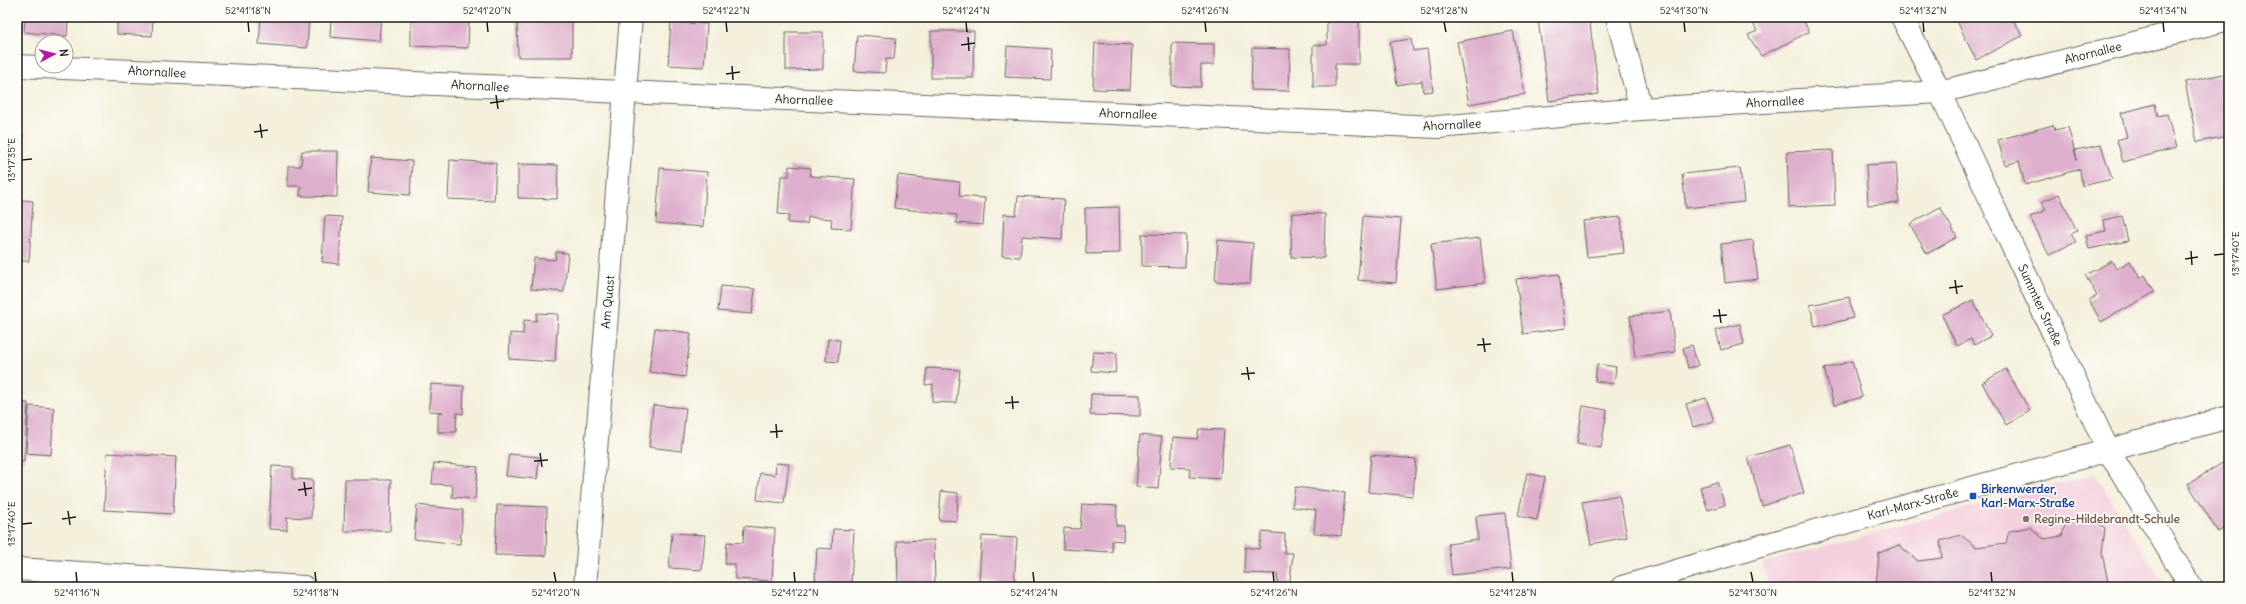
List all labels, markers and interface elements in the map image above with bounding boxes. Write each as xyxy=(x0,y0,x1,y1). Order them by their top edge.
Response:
text: 52°41'18"N xyxy=(225,4,271,17)
text: 52°41'20"N xyxy=(463,4,511,17)
text: 52°41'22"N xyxy=(702,4,750,17)
text: 52°41'24"N xyxy=(942,4,990,17)
text: 52°41'26"N xyxy=(1181,4,1229,17)
text: 52°41'28"N xyxy=(1420,4,1468,17)
text: 52°41'30"N xyxy=(1660,4,1708,17)
text: 52°41'32"N xyxy=(1899,4,1947,17)
text: 52°41'34"N xyxy=(2139,4,2187,17)
north arrow xyxy=(34,34,74,74)
street label: Ahornallee xyxy=(2063,38,2123,67)
text: N xyxy=(57,48,71,57)
street label: Ahornallee xyxy=(127,62,187,81)
street label: Ahornallee xyxy=(450,76,510,95)
street label: Ahornallee xyxy=(775,91,833,108)
street label: Ahornallee xyxy=(1745,92,1805,111)
street label: Ahornallee xyxy=(1099,105,1157,122)
street label: Ahornallee xyxy=(1422,115,1482,134)
text: 13°17'35"E xyxy=(5,138,18,182)
text: 13°17'40"E xyxy=(2229,231,2242,277)
street label: Summter Straße xyxy=(2015,262,2066,348)
street label: Am Quast xyxy=(598,275,617,329)
place label: Birkenwerder, Karl-Marx-Straße xyxy=(1981,481,2075,510)
street label: Karl-Marx-Straße xyxy=(1866,484,1960,523)
marker: Birkenwerder, Karl-Marx-Straße xyxy=(1968,491,1978,501)
text: 13°17'40"E xyxy=(5,501,18,547)
place label: Regine-Hildebrandt-Schule xyxy=(2034,511,2180,527)
marker: Regine-Hildebrandt-Schule xyxy=(2021,514,2031,524)
text: 52°41'16"N xyxy=(54,586,100,599)
text: 52°41'18"N xyxy=(293,586,339,599)
text: 52°41'20"N xyxy=(532,586,580,599)
text: 52°41'22"N xyxy=(771,586,819,599)
text: 52°41'24"N xyxy=(1010,586,1058,599)
text: 52°41'26"N xyxy=(1250,586,1298,599)
text: 52°41'28"N xyxy=(1489,586,1537,599)
text: 52°41'30"N xyxy=(1729,586,1777,599)
text: 52°41'32"N xyxy=(1968,586,2016,599)

